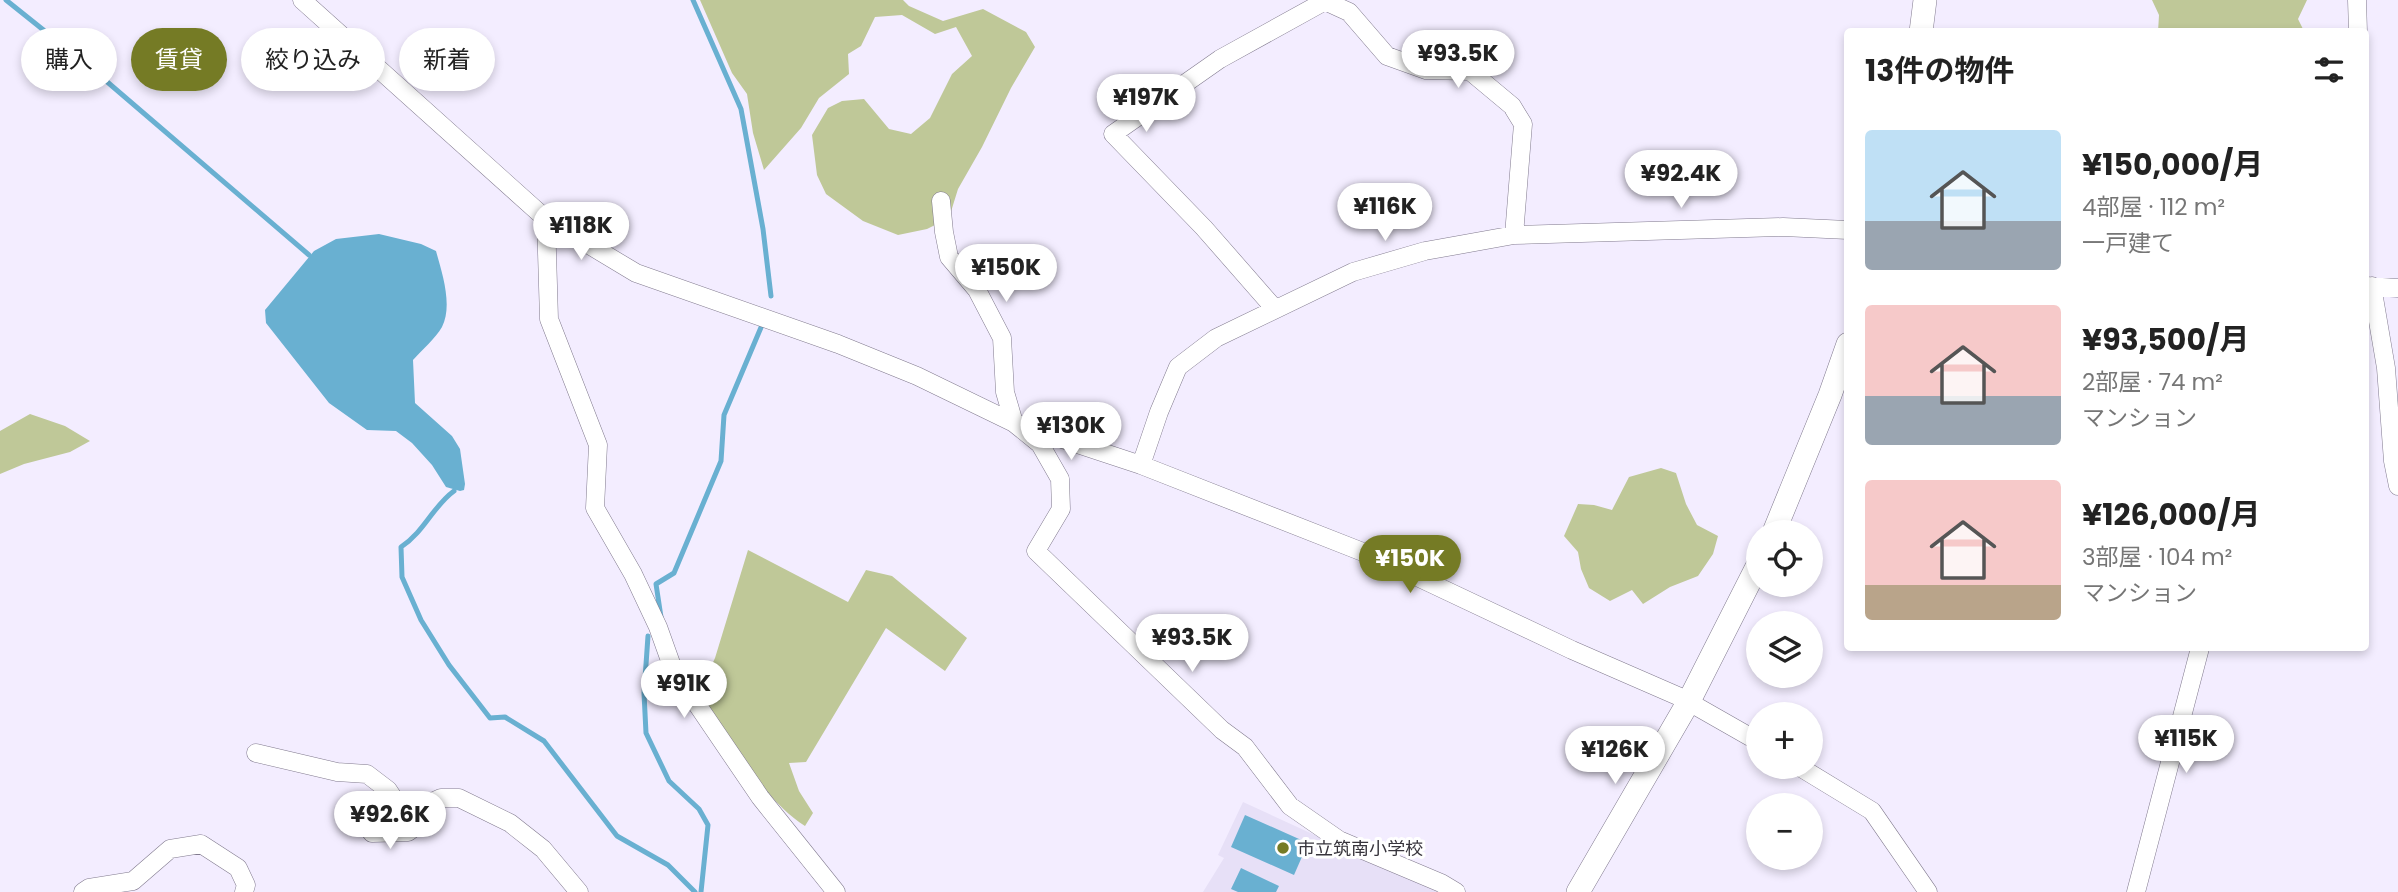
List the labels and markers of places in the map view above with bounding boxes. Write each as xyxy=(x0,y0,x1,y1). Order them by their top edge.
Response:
pin: ¥93.5K xyxy=(1401,31,1515,90)
pin: ¥197K xyxy=(1097,74,1195,134)
pin: ¥92.4K xyxy=(1624,150,1738,210)
pin: ¥116K xyxy=(1336,184,1434,243)
pin: ¥118K xyxy=(532,202,630,262)
pin: ¥150K xyxy=(957,244,1055,304)
pin: ¥130K xyxy=(1022,402,1120,462)
pin: ¥150K xyxy=(1361,536,1459,595)
pin: ¥93.5K xyxy=(1135,614,1249,674)
pin: ¥91K xyxy=(643,660,725,720)
pin: ¥115K xyxy=(2137,716,2235,775)
pin: ¥126K xyxy=(1566,726,1664,786)
pin: ¥92.6K xyxy=(333,792,447,851)
place label: 市立筑南小学校 xyxy=(1297,836,1423,861)
marker: 市立筑南小学校 xyxy=(1275,840,1291,856)

